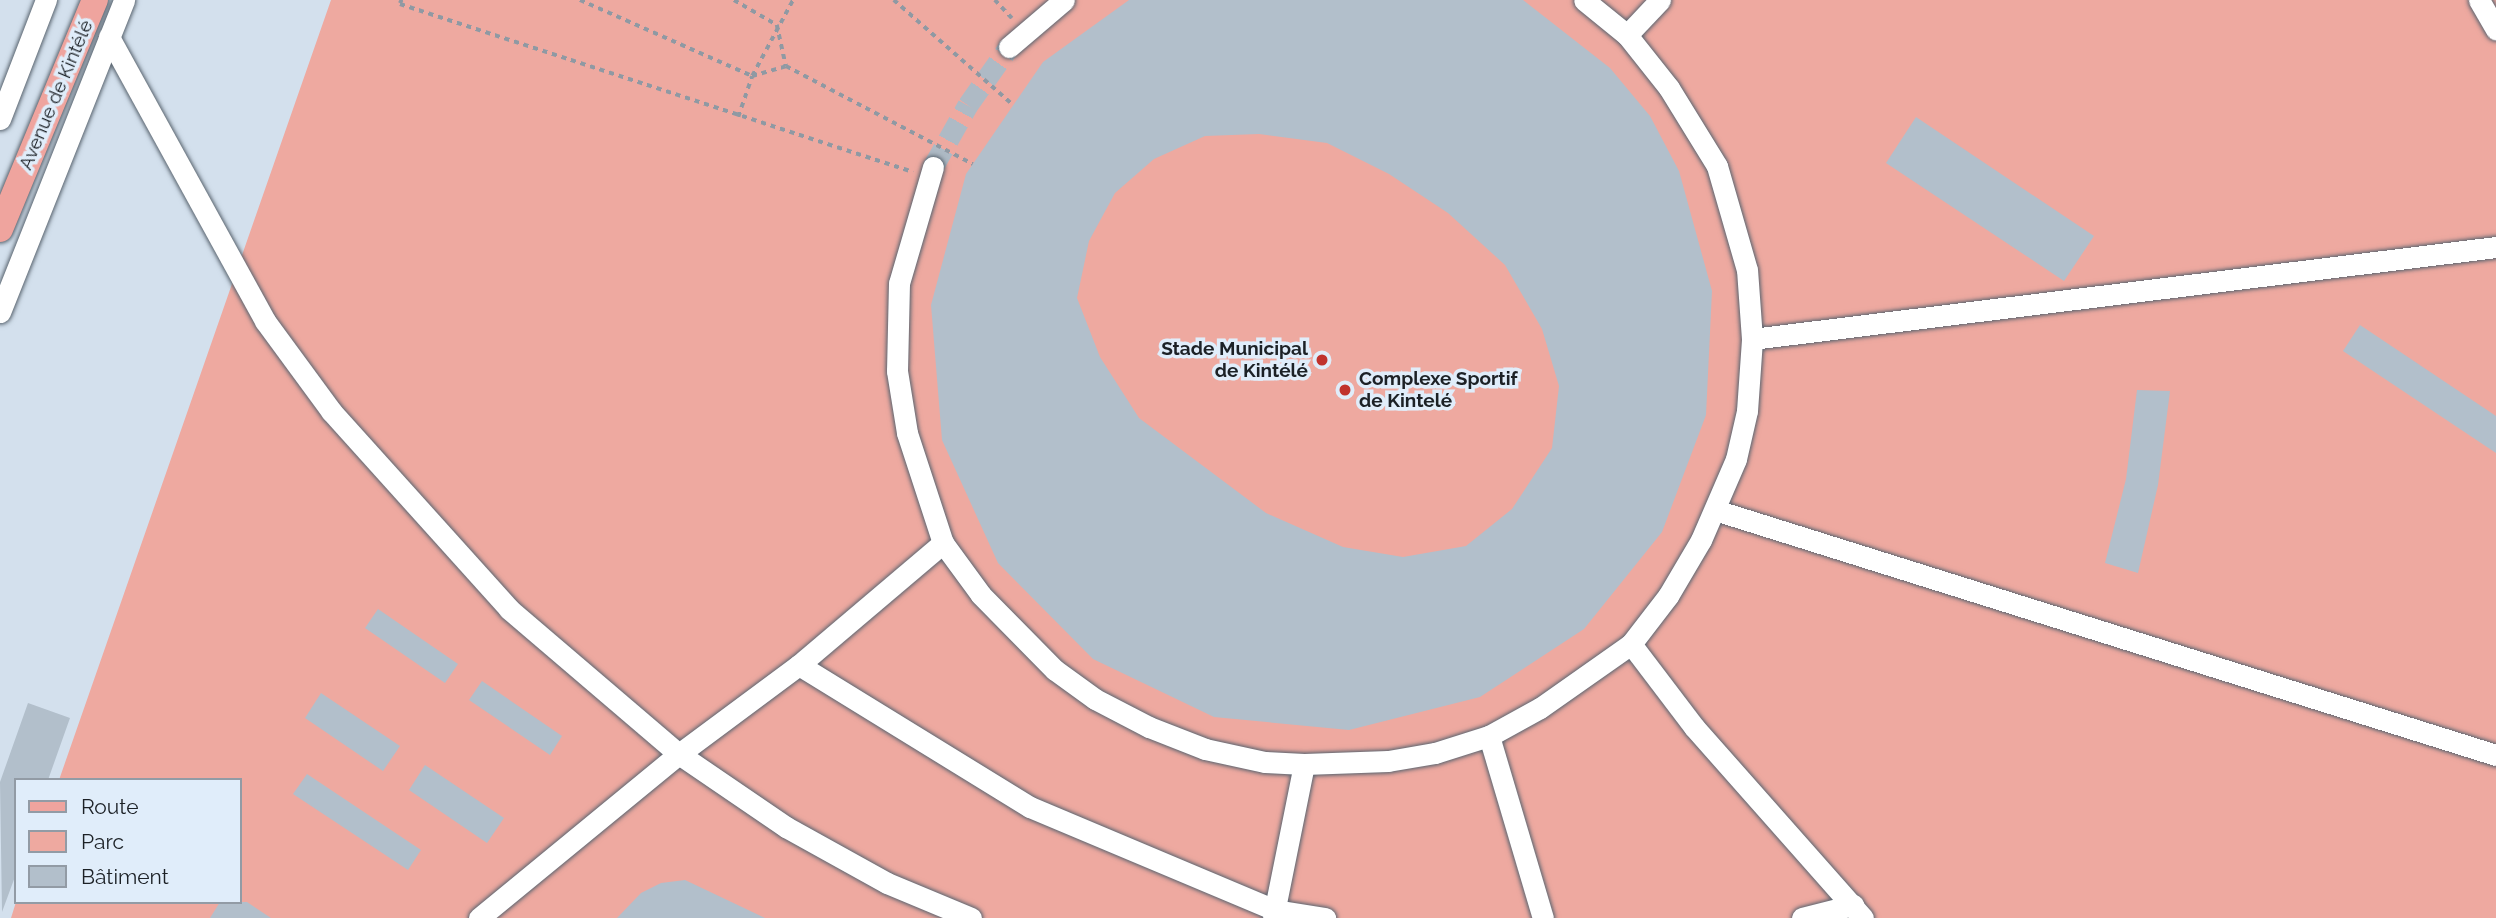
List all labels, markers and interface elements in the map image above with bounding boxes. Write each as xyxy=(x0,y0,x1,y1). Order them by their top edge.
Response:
street label: Avenue de Kintélé xyxy=(14,17,98,173)
place label: Stade Municipal de Kintélé xyxy=(1161,338,1308,382)
marker: Stade Municipal de Kintélé xyxy=(1314,352,1330,368)
place label: Complexe Sportif de Kintelé xyxy=(1359,368,1518,412)
marker: Complexe Sportif de Kintelé xyxy=(1337,382,1353,398)
legend xyxy=(14,778,242,904)
text: Route xyxy=(81,794,139,819)
text: Parc xyxy=(81,829,124,854)
text: Bâtiment xyxy=(81,864,169,889)

